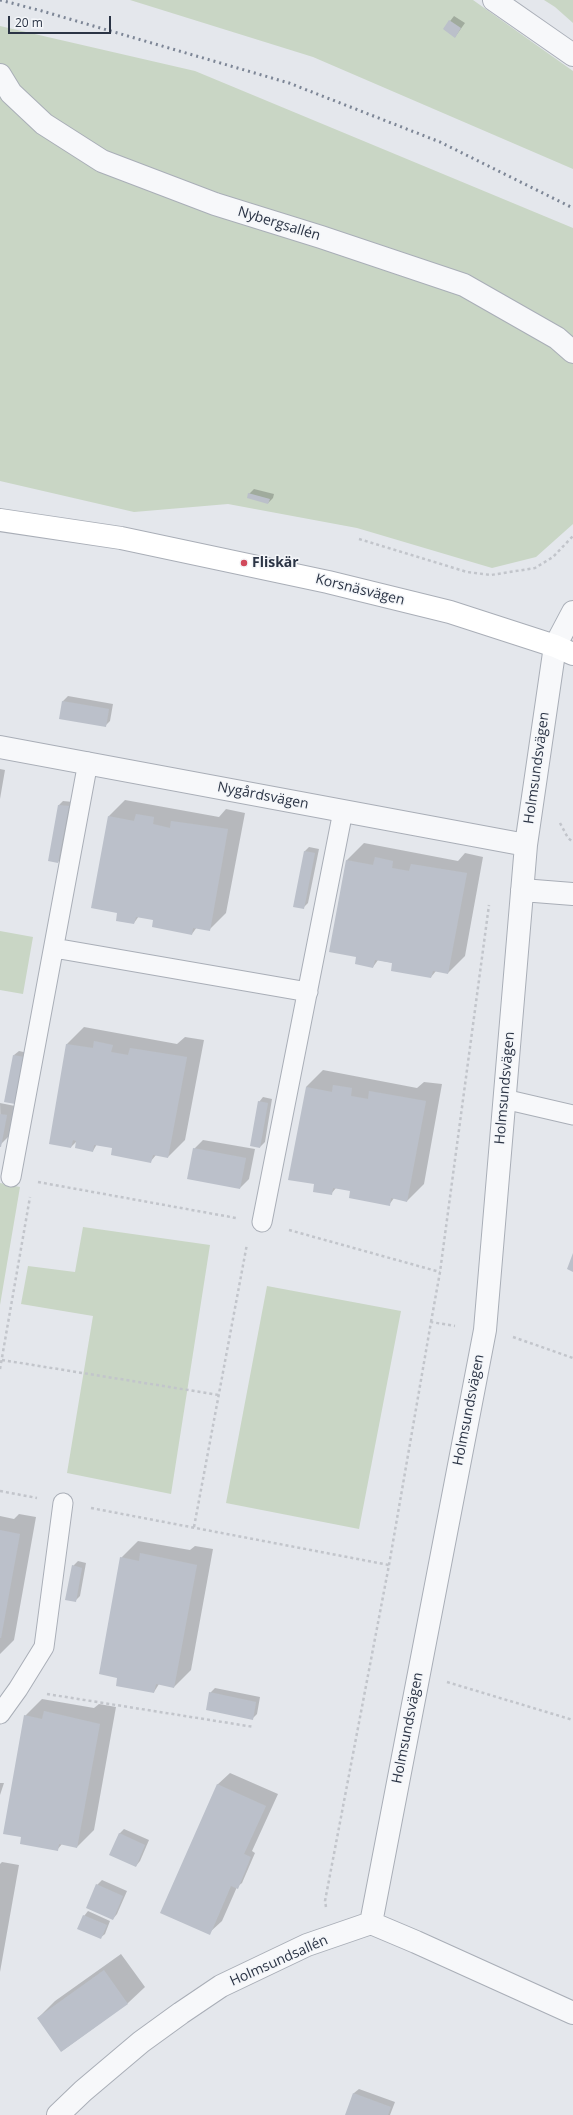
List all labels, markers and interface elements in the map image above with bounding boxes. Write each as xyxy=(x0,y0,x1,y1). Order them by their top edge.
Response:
scale bar xyxy=(10,8,113,34)
text: 20 m xyxy=(15,14,43,31)
street label: Nybergsallén xyxy=(236,204,322,244)
place label: Fliskär xyxy=(252,555,299,571)
marker: Fliskär xyxy=(239,558,249,568)
street label: Korsnäsvägen xyxy=(314,571,406,609)
street label: Holmsundsvägen xyxy=(521,711,553,825)
street label: Nygårdsvägen xyxy=(216,779,310,813)
street label: Holmsundsvägen xyxy=(492,1031,518,1145)
street label: Holmsundsvägen xyxy=(450,1353,488,1467)
street label: Holmsundsvägen xyxy=(389,1671,427,1785)
street label: Holmsundsallén xyxy=(227,1932,331,1990)

